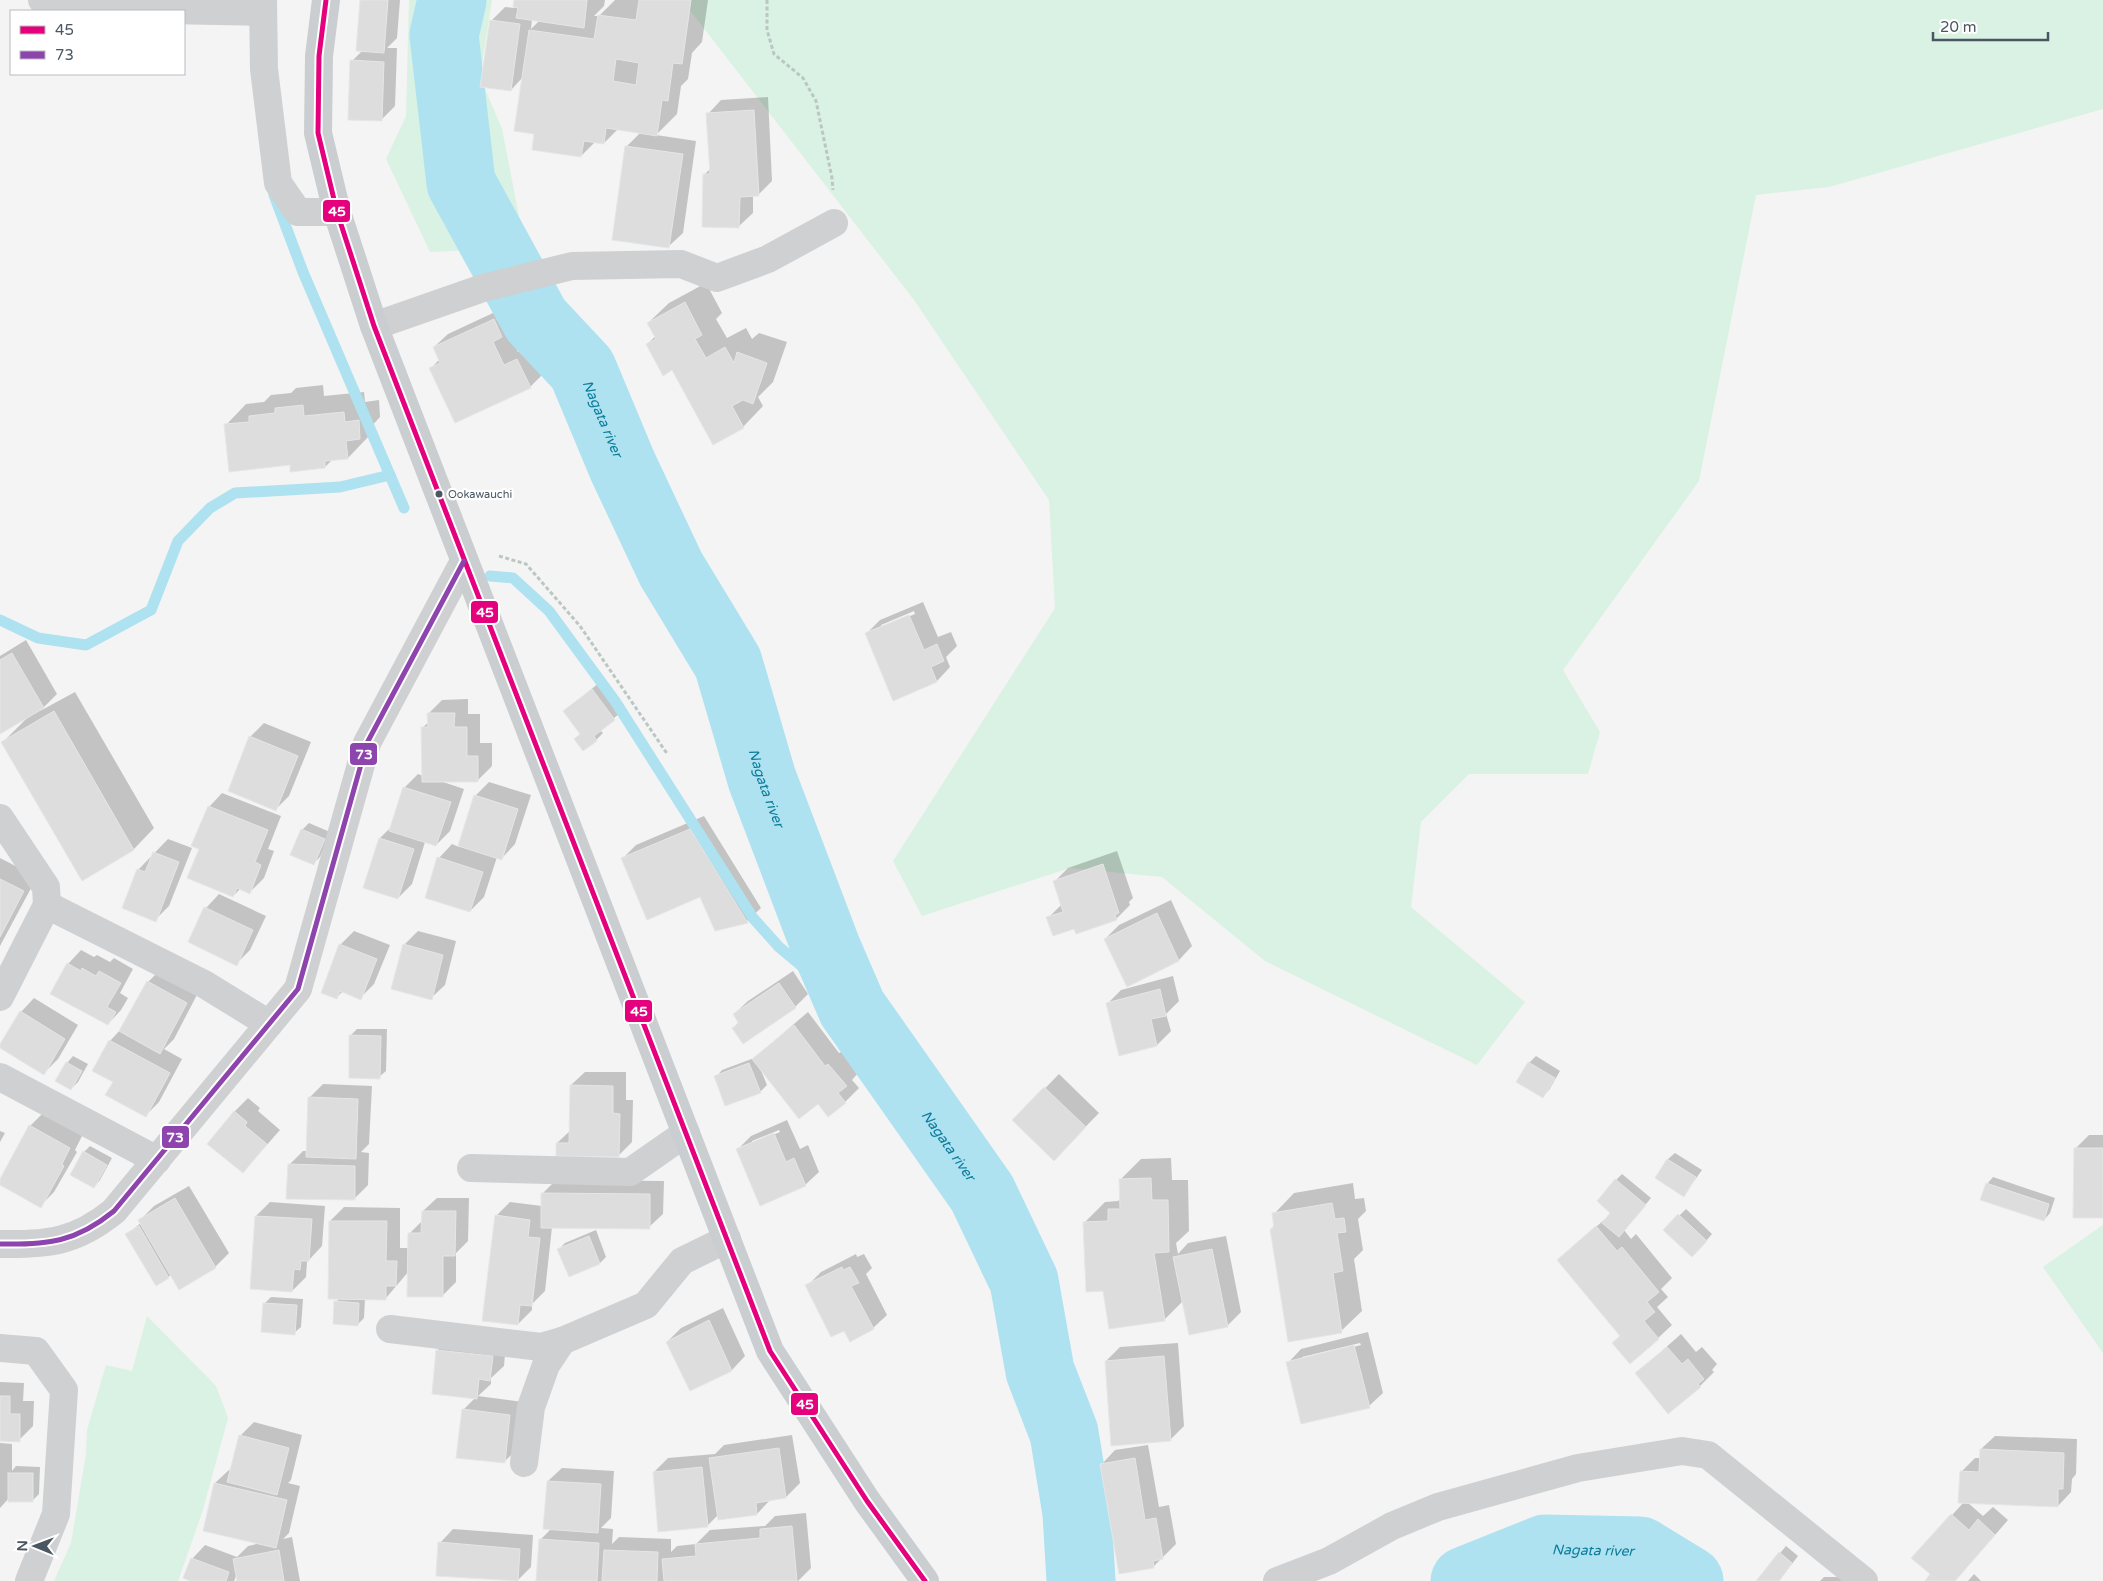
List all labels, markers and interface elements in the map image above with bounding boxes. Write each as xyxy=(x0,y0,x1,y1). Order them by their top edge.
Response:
legend xyxy=(10,10,185,75)
scale bar xyxy=(1933,10,2048,42)
text: 20 m xyxy=(1940,18,1977,36)
text: 45 xyxy=(55,21,74,39)
text: 73 xyxy=(55,46,74,64)
line badge: 45 xyxy=(322,199,351,223)
text: 45 xyxy=(328,203,346,220)
water label: Nagata river xyxy=(579,378,627,461)
place label: Ookawauchi xyxy=(448,488,512,501)
marker: Ookawauchi xyxy=(434,489,444,499)
line badge: 45 xyxy=(470,600,499,624)
text: 45 xyxy=(476,604,494,621)
line badge: 73 xyxy=(349,742,378,766)
text: 73 xyxy=(355,746,373,763)
water label: Nagata river xyxy=(745,747,788,831)
line badge: 45 xyxy=(624,999,653,1023)
text: 45 xyxy=(630,1003,648,1020)
water label: Nagata river xyxy=(918,1107,980,1185)
line badge: 73 xyxy=(161,1125,190,1149)
text: 73 xyxy=(166,1129,184,1146)
line badge: 45 xyxy=(790,1392,819,1416)
text: 45 xyxy=(796,1396,814,1413)
north arrow xyxy=(10,1521,60,1571)
text: N xyxy=(14,1540,31,1552)
water label: Nagata river xyxy=(1552,1541,1636,1560)

